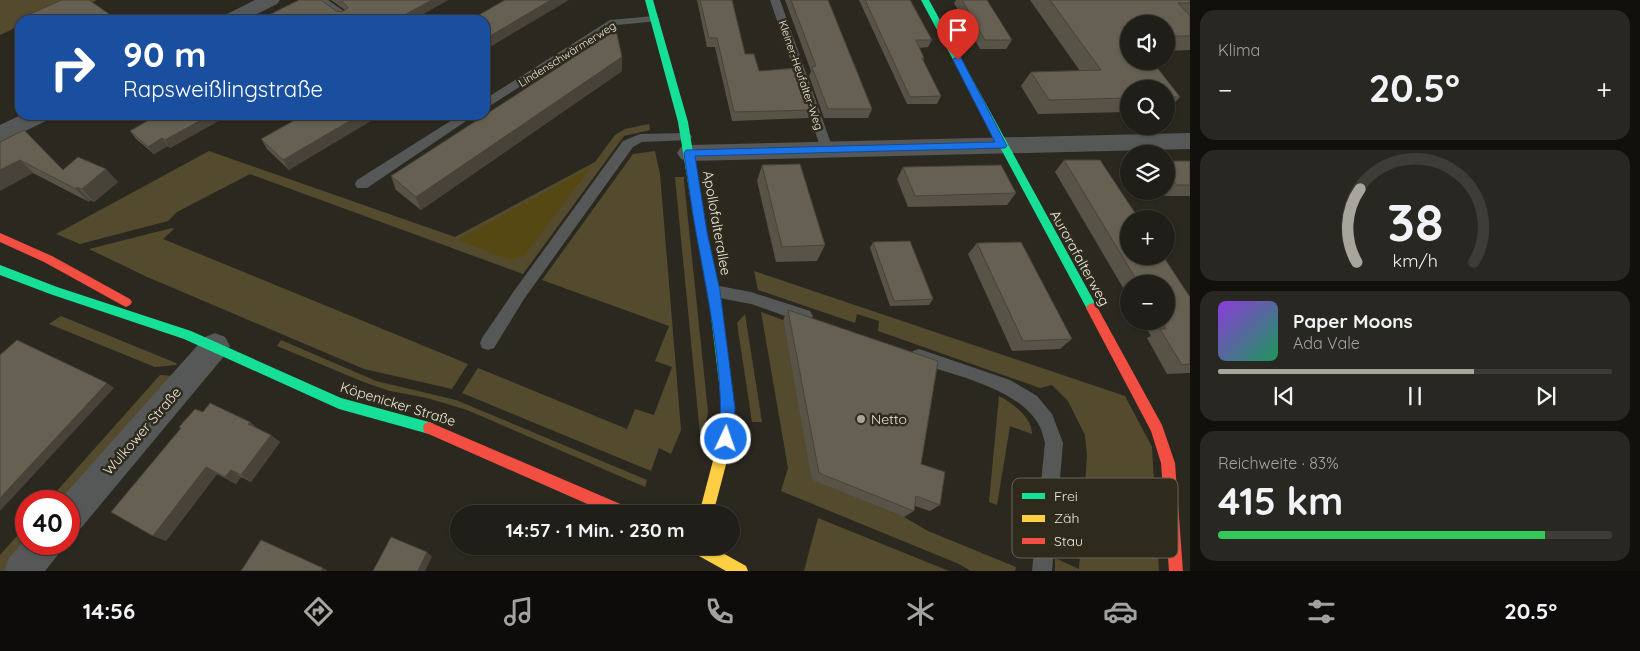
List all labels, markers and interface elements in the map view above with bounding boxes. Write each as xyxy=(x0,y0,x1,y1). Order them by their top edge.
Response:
pin xyxy=(937,9,979,60)
map controls xyxy=(1120,15,1175,330)
button: sound xyxy=(1120,15,1175,70)
icon: arrive xyxy=(944,16,972,44)
street label: Lindenschwärmerweg xyxy=(516,18,618,90)
street label: Kleiner-Heufalter-Weg xyxy=(776,18,826,132)
text: 90 m xyxy=(123,32,206,76)
icon: right xyxy=(40,35,105,100)
text: Klima xyxy=(1218,40,1260,60)
text: 20.5° xyxy=(1369,64,1460,112)
text: − xyxy=(1218,72,1233,107)
text: + xyxy=(1596,72,1612,107)
text: Rapsweißlingstraße xyxy=(123,75,323,103)
button: search xyxy=(1120,80,1175,135)
button: layers xyxy=(1120,145,1175,200)
street label: Apollofalterallee xyxy=(699,169,735,277)
text: 38 xyxy=(1387,189,1443,254)
street label: Aurorafalterweg xyxy=(1046,207,1114,309)
button: + xyxy=(1120,210,1175,265)
text: km/h xyxy=(1392,249,1438,271)
button: − xyxy=(1120,275,1175,330)
text: Paper Moons xyxy=(1293,309,1413,333)
text: Ada Vale xyxy=(1293,333,1360,353)
street label: Köpenicker Straße xyxy=(338,378,458,430)
icon: previous xyxy=(1270,382,1298,410)
icon: pause xyxy=(1401,382,1429,410)
icon: next xyxy=(1532,382,1560,410)
street label: Wulkower Straße xyxy=(99,383,185,479)
place label: Netto xyxy=(871,410,907,428)
position arrow xyxy=(699,412,751,464)
marker: Netto xyxy=(855,413,867,425)
text: Reichweite · 83% xyxy=(1218,453,1339,473)
text: 415 km xyxy=(1218,477,1343,525)
legend xyxy=(1012,478,1178,558)
text: Frei xyxy=(1054,487,1078,505)
speed limit sign: 40 xyxy=(15,490,80,555)
text: Zäh xyxy=(1054,509,1079,527)
text: 14:57 · 1 Min. · 230 m xyxy=(505,518,685,542)
text: Stau xyxy=(1054,532,1083,550)
icon: directions xyxy=(301,594,336,629)
icon: music xyxy=(501,594,536,629)
icon: phone xyxy=(702,594,737,629)
icon: climate xyxy=(903,594,938,629)
icon: car xyxy=(1103,594,1138,629)
icon: filters xyxy=(1304,594,1339,629)
text: 14:56 xyxy=(83,597,135,625)
text: 20.5° xyxy=(1504,597,1557,625)

